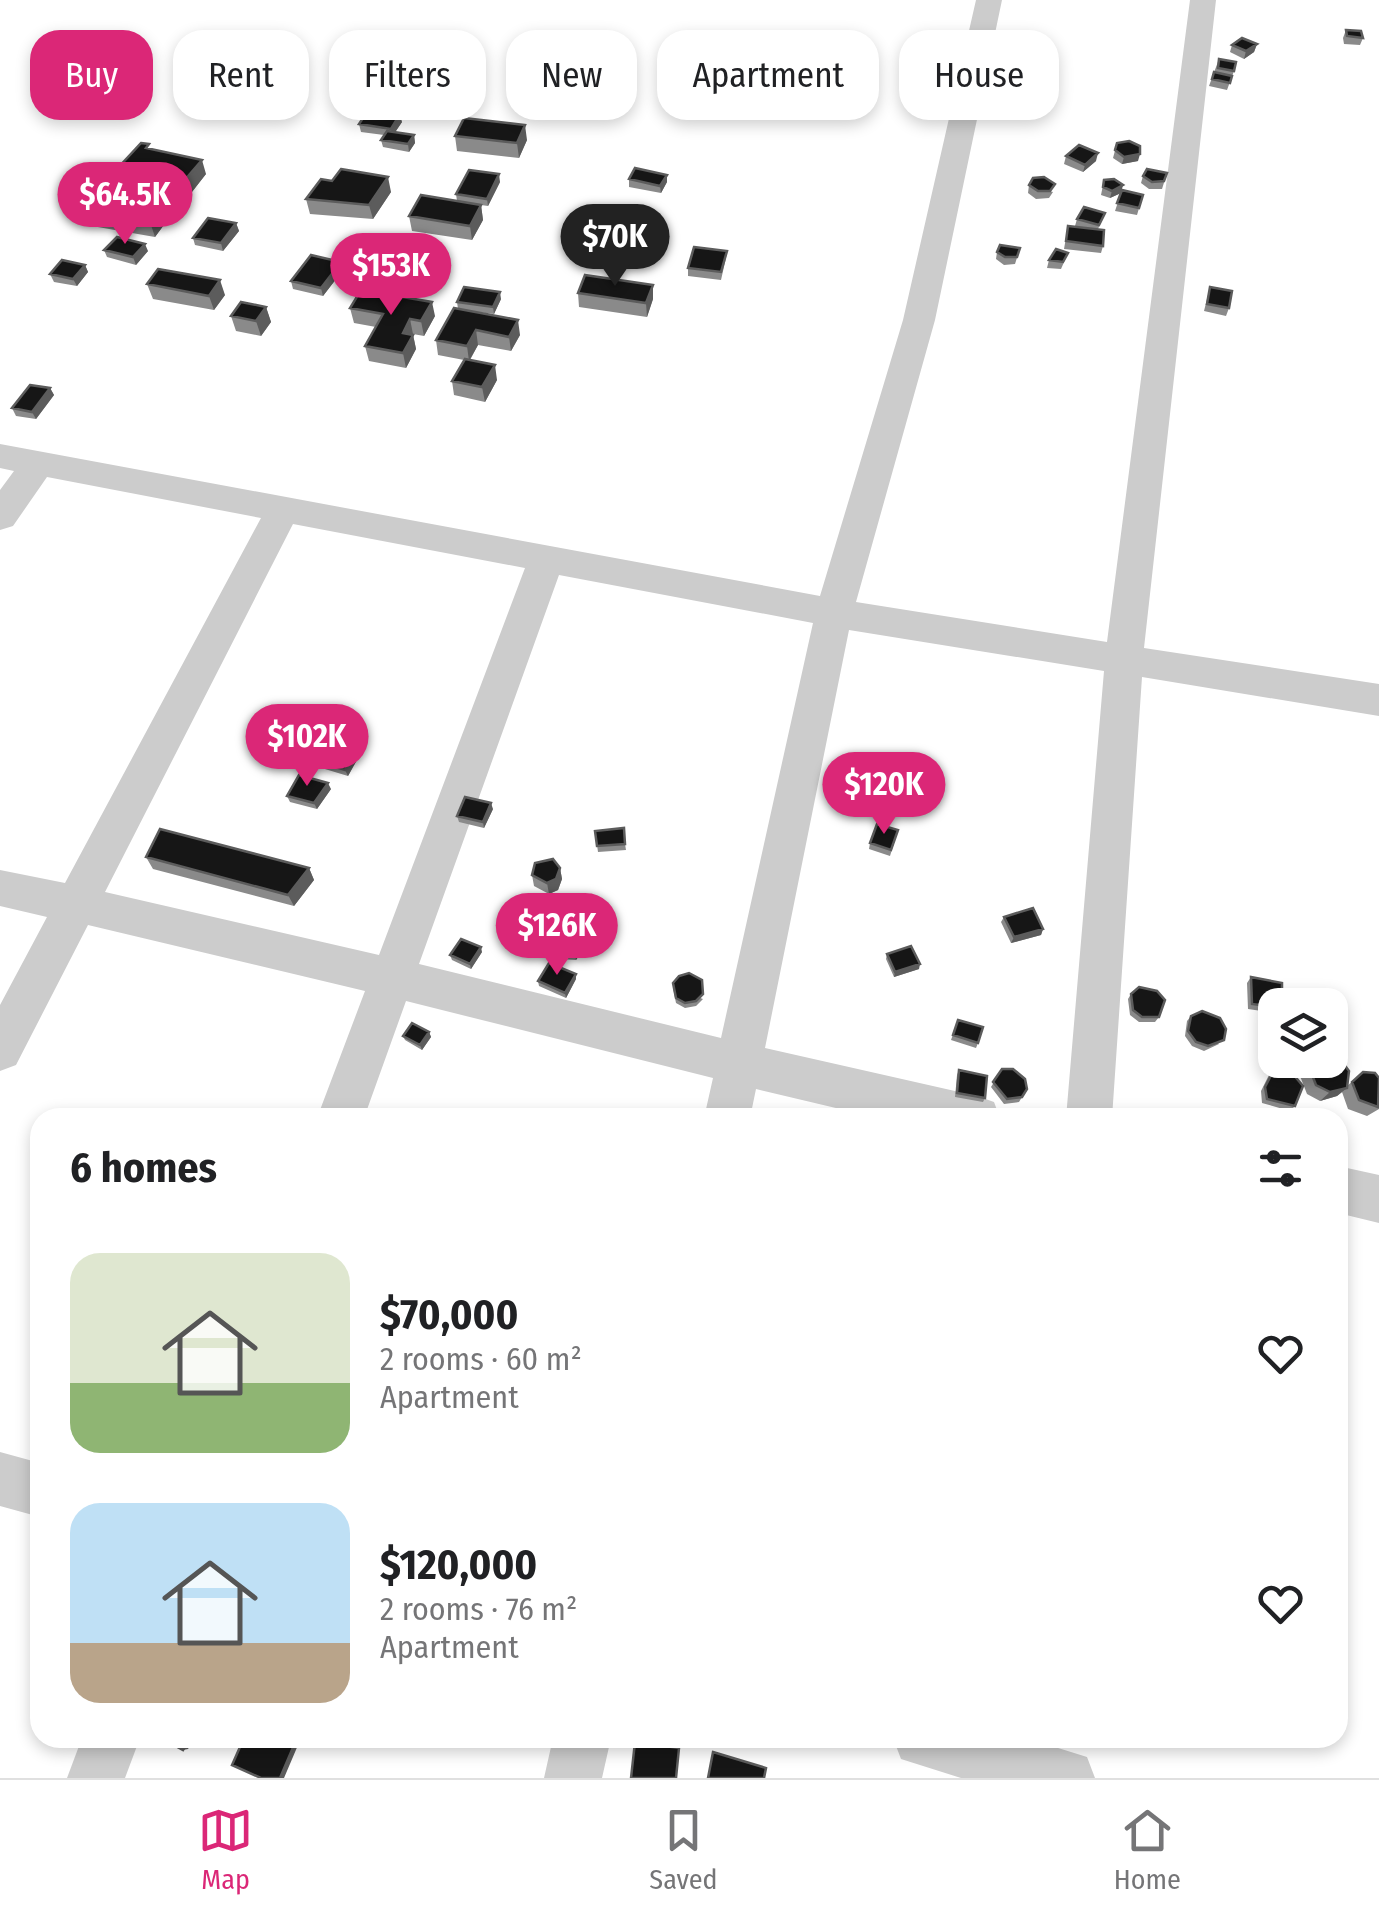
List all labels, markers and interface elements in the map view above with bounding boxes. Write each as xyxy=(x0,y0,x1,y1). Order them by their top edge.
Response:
chip: Buy xyxy=(30,30,153,120)
chip: Rent xyxy=(173,30,309,120)
chip: Filters xyxy=(329,30,486,120)
chip: New xyxy=(506,30,637,120)
chip: Apartment xyxy=(657,30,879,120)
chip: House xyxy=(899,30,1059,120)
pin: $64.5K xyxy=(44,162,206,247)
text: $64.5K xyxy=(79,175,171,213)
pin: $70K xyxy=(556,204,674,289)
text: $70K xyxy=(583,217,647,255)
pin: $153K xyxy=(321,233,461,318)
text: $153K xyxy=(352,246,430,284)
pin: $102K xyxy=(237,704,377,789)
text: $102K xyxy=(268,717,346,755)
pin: $120K xyxy=(814,752,954,837)
text: $120K xyxy=(844,765,924,803)
pin: $126K xyxy=(487,893,627,978)
text: $126K xyxy=(518,906,596,944)
map controls xyxy=(1258,988,1348,1078)
button: layers xyxy=(1258,988,1348,1078)
icon: filters xyxy=(1253,1141,1308,1196)
text: 6 homes xyxy=(70,1143,217,1193)
text: $70,000 xyxy=(380,1290,518,1340)
icon: home xyxy=(150,1293,270,1413)
icon: heart xyxy=(1253,1326,1308,1381)
text: 2 rooms · 60 m² xyxy=(380,1340,582,1378)
text: Apartment xyxy=(380,1378,519,1416)
text: $120,000 xyxy=(380,1540,537,1590)
icon: home xyxy=(150,1543,270,1663)
icon: heart xyxy=(1253,1576,1308,1631)
text: 2 rooms · 76 m² xyxy=(380,1590,577,1628)
text: Apartment xyxy=(380,1628,519,1666)
tab: Map xyxy=(198,1803,253,1896)
tab: Saved xyxy=(649,1803,718,1896)
tab: Home xyxy=(1114,1803,1181,1896)

